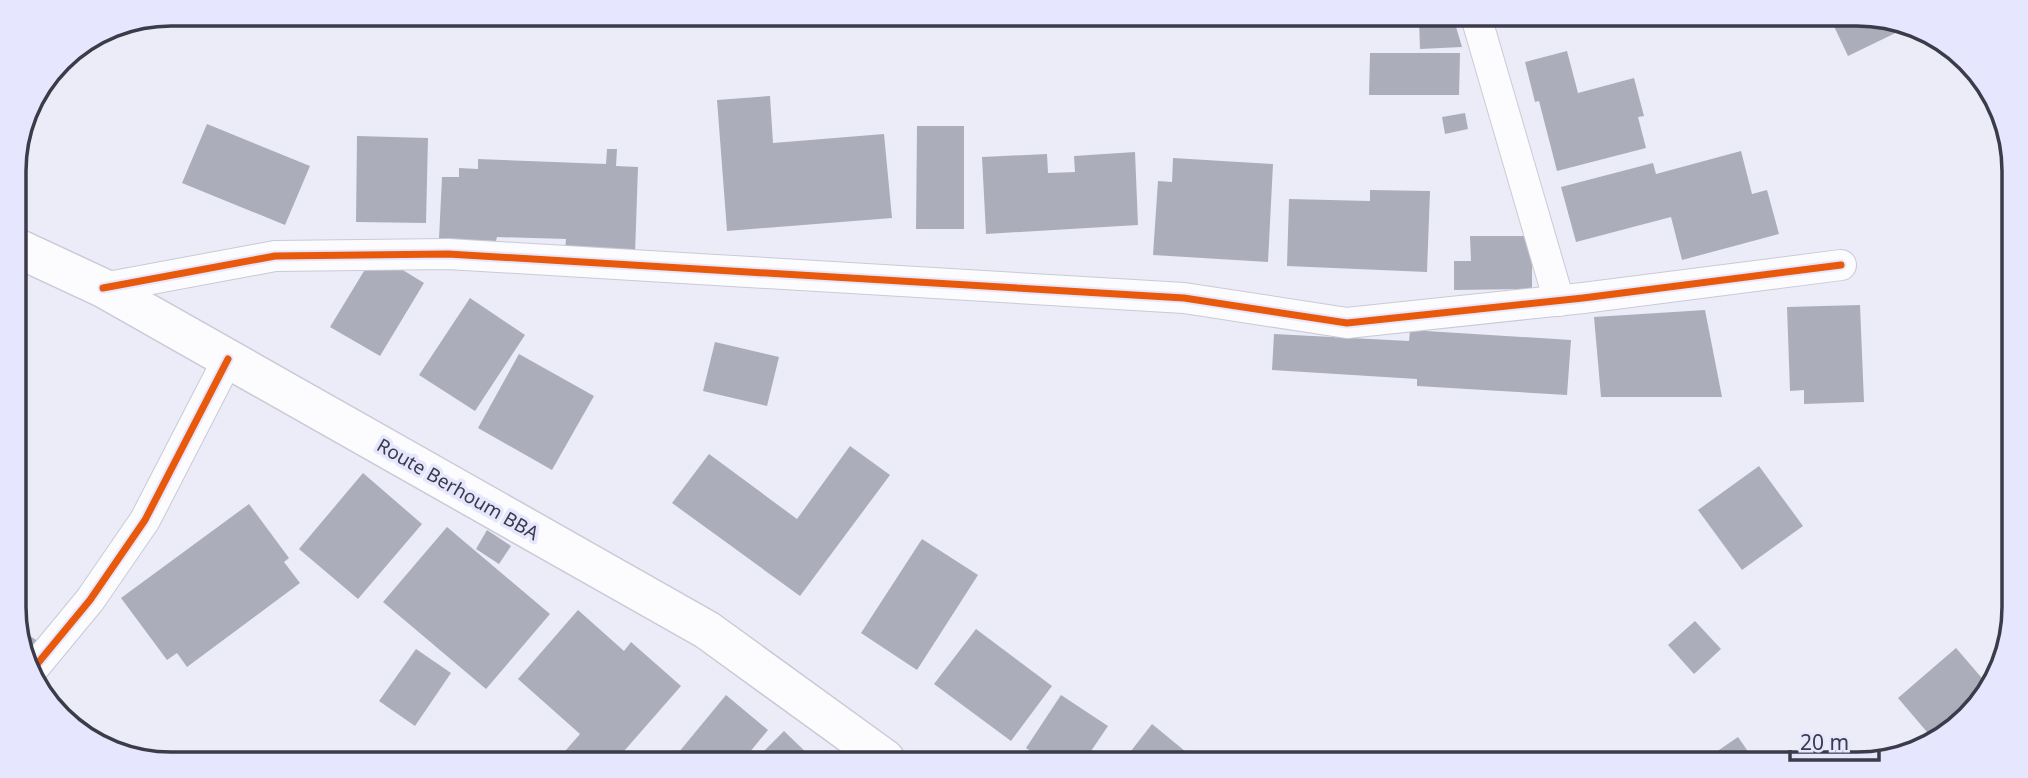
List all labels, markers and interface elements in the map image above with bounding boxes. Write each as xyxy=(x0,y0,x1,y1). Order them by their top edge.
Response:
street label: Route Berhoum BBA xyxy=(372,432,544,546)
scale bar xyxy=(1790,718,1879,762)
text: 20 m xyxy=(1800,728,1849,756)

